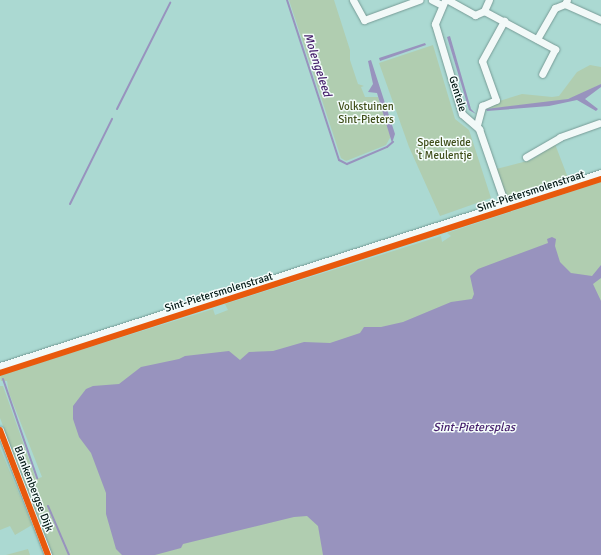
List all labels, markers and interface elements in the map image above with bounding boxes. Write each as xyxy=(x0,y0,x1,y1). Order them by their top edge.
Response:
water label: Molengeleed xyxy=(300,31,334,99)
street label: Gentele xyxy=(445,75,469,113)
park label: Volkstuinen Sint-Pieters xyxy=(338,101,394,127)
park label: Speelweide 't Meulentje xyxy=(416,137,472,163)
street label: Sint-Pietersmolenstraat xyxy=(476,168,586,216)
street label: Sint-Pietersmolenstraat xyxy=(163,270,275,316)
water label: Sint-Pietersplas xyxy=(433,421,515,435)
street label: Blankenbergse Dijk xyxy=(11,444,55,534)

